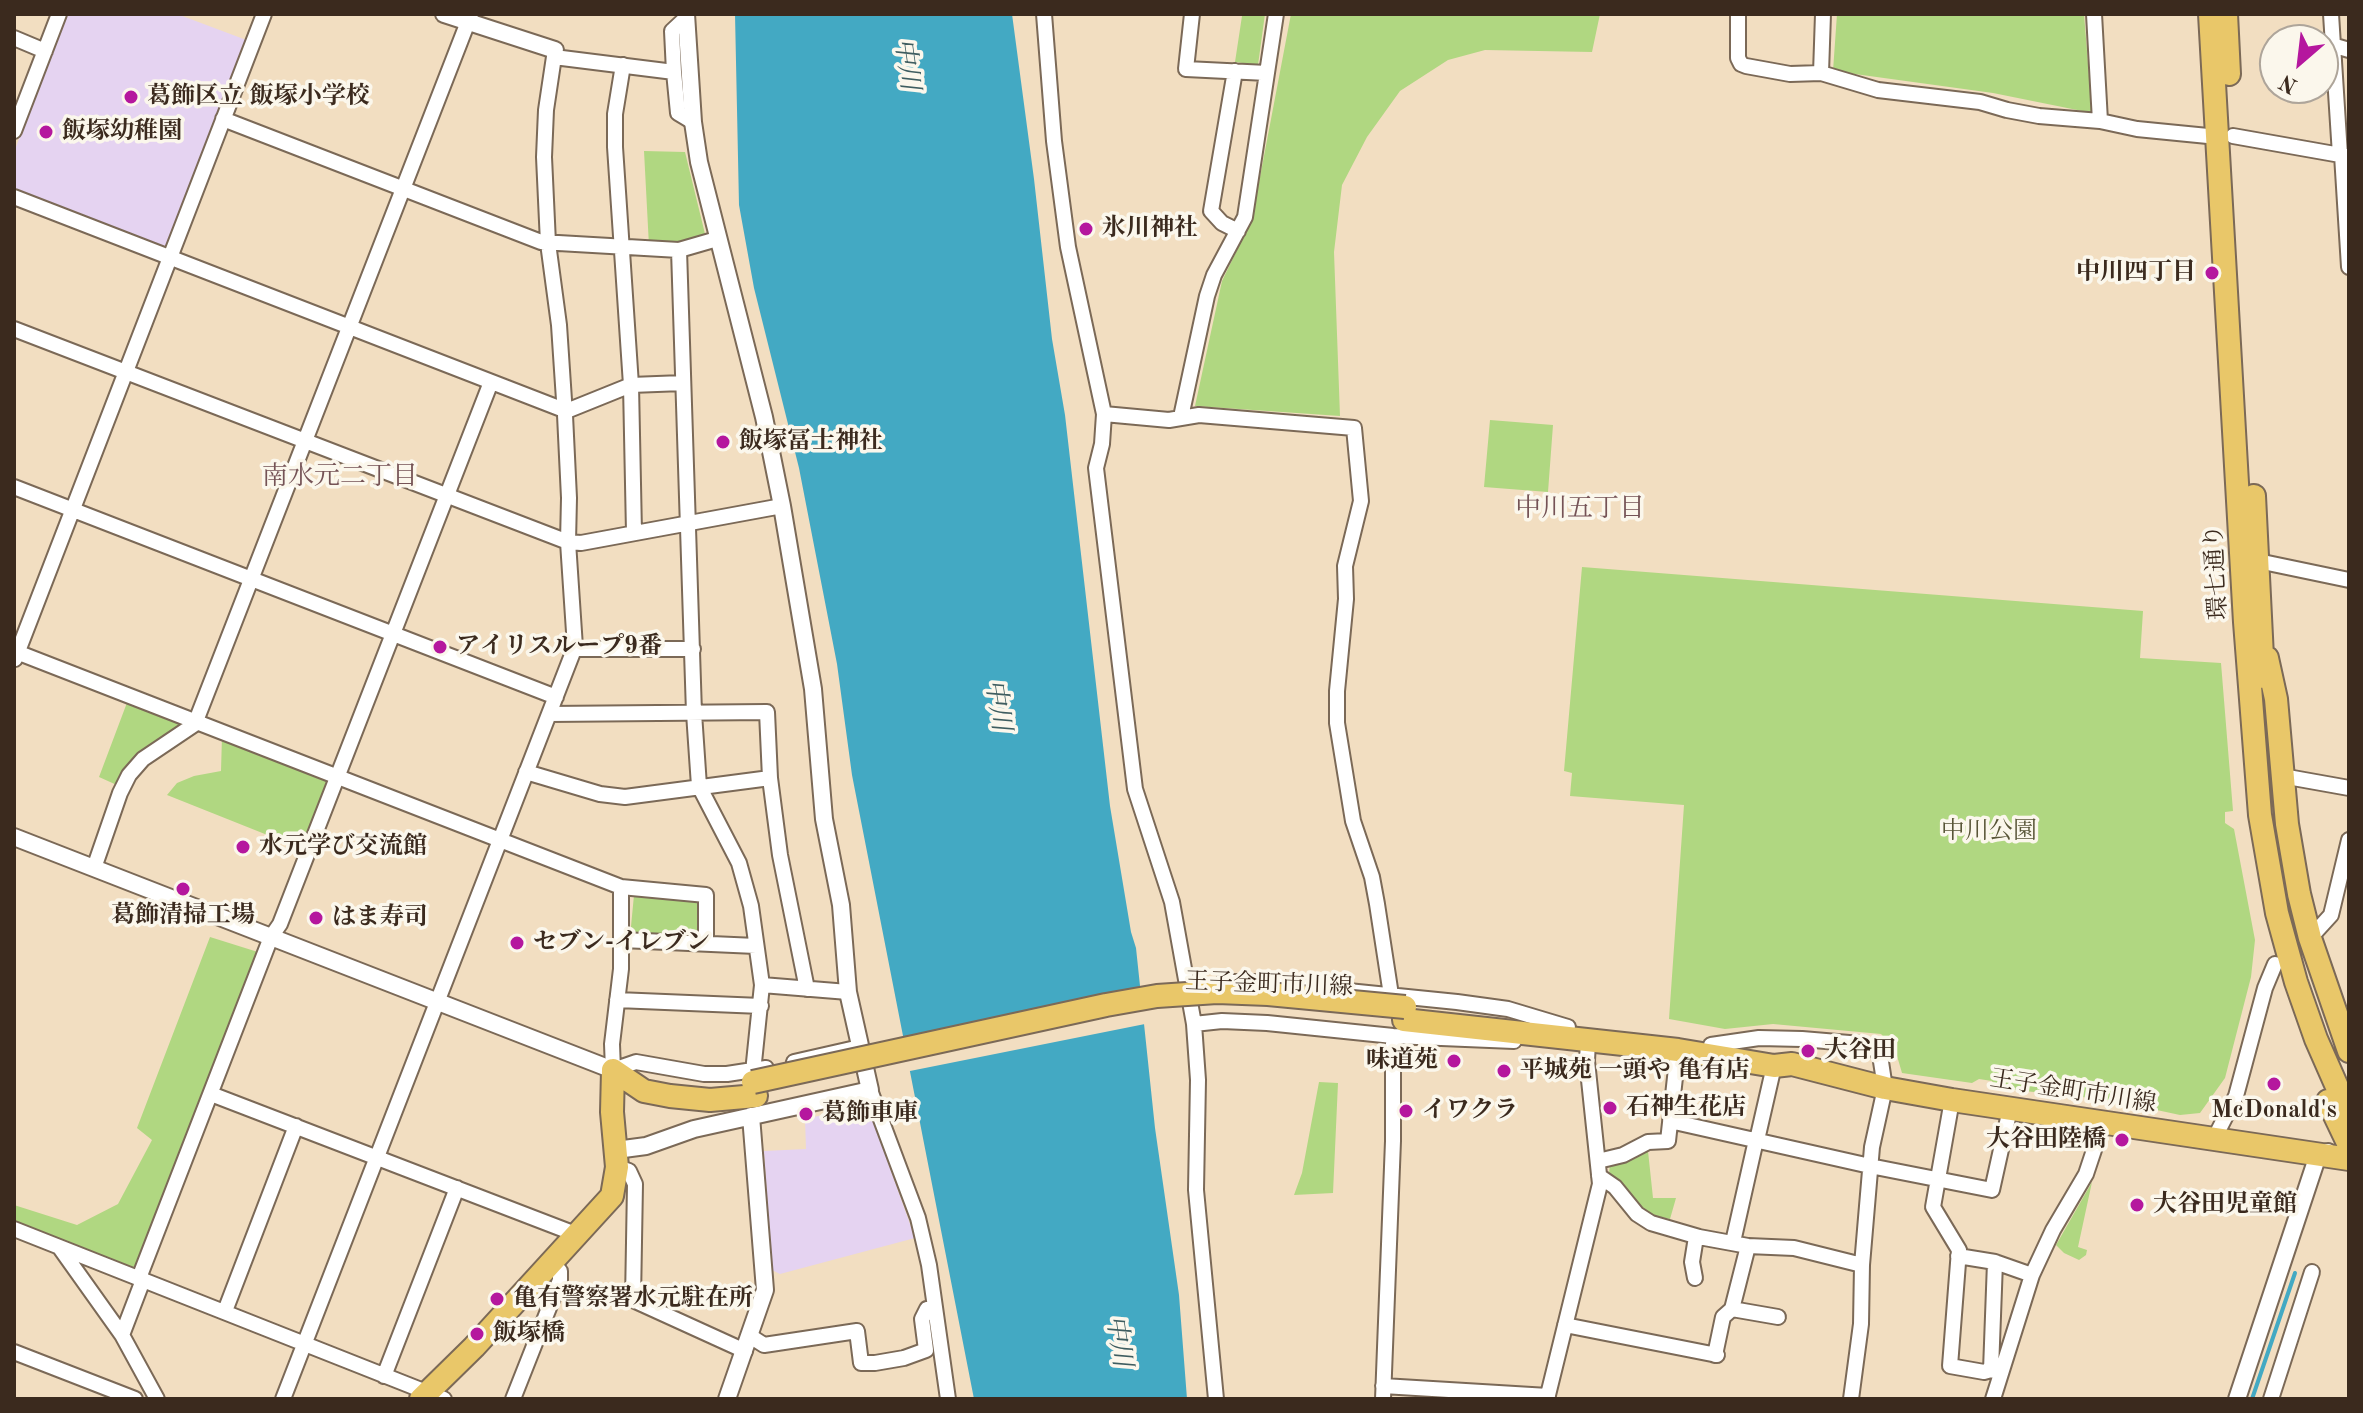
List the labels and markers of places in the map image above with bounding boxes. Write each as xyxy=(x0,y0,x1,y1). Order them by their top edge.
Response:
place label: 葛飾区立 飯塚小学校 xyxy=(147,83,370,111)
marker: 葛飾区立 飯塚小学校 xyxy=(122,88,140,106)
place label: 飯塚幼稚園 xyxy=(62,118,182,146)
marker: 飯塚幼稚園 xyxy=(37,123,55,141)
place label: 氷川神社 xyxy=(1102,215,1198,243)
marker: 氷川神社 xyxy=(1077,220,1095,238)
place label: 中川四丁目 xyxy=(2076,259,2196,287)
marker: 中川四丁目 xyxy=(2203,264,2221,282)
place label: 飯塚冨士神社 xyxy=(739,428,883,456)
marker: 飯塚冨士神社 xyxy=(714,433,732,451)
place label: アイリスループ9番 xyxy=(456,633,662,661)
marker: アイリスループ9番 xyxy=(431,638,449,656)
place label: 水元学び交流館 xyxy=(259,833,427,861)
marker: 水元学び交流館 xyxy=(234,838,252,856)
marker: 葛飾清掃工場 xyxy=(174,880,192,898)
place label: 葛飾清掃工場 xyxy=(111,902,255,930)
place label: はま寿司 xyxy=(332,904,428,932)
marker: はま寿司 xyxy=(307,909,325,927)
place label: セブン-イレブン xyxy=(533,929,710,957)
marker: セブン-イレブン xyxy=(508,934,526,952)
place label: 大谷田 xyxy=(1824,1037,1896,1065)
marker: 大谷田 xyxy=(1799,1042,1817,1060)
place label: 味道苑 xyxy=(1366,1047,1438,1075)
marker: 味道苑 xyxy=(1445,1052,1463,1070)
place label: 平城苑 一頭や 亀有店 xyxy=(1520,1057,1749,1085)
marker: 平城苑 一頭や 亀有店 xyxy=(1495,1062,1513,1080)
marker: McDonald's xyxy=(2265,1075,2283,1093)
place label: 石神生花店 xyxy=(1626,1094,1746,1122)
place label: イワクラ xyxy=(1422,1097,1518,1125)
place label: McDonald's xyxy=(2211,1097,2337,1125)
marker: 石神生花店 xyxy=(1601,1099,1619,1117)
place label: 葛飾車庫 xyxy=(822,1100,918,1128)
marker: イワクラ xyxy=(1397,1102,1415,1120)
marker: 葛飾車庫 xyxy=(797,1105,815,1123)
place label: 大谷田陸橋 xyxy=(1986,1126,2106,1154)
marker: 大谷田陸橋 xyxy=(2113,1131,2131,1149)
place label: 大谷田児童館 xyxy=(2153,1191,2297,1219)
marker: 大谷田児童館 xyxy=(2128,1196,2146,1214)
place label: 亀有警察署水元駐在所 xyxy=(513,1285,753,1313)
marker: 亀有警察署水元駐在所 xyxy=(488,1290,506,1308)
place label: 飯塚橋 xyxy=(493,1320,565,1348)
marker: 飯塚橋 xyxy=(468,1325,486,1343)

